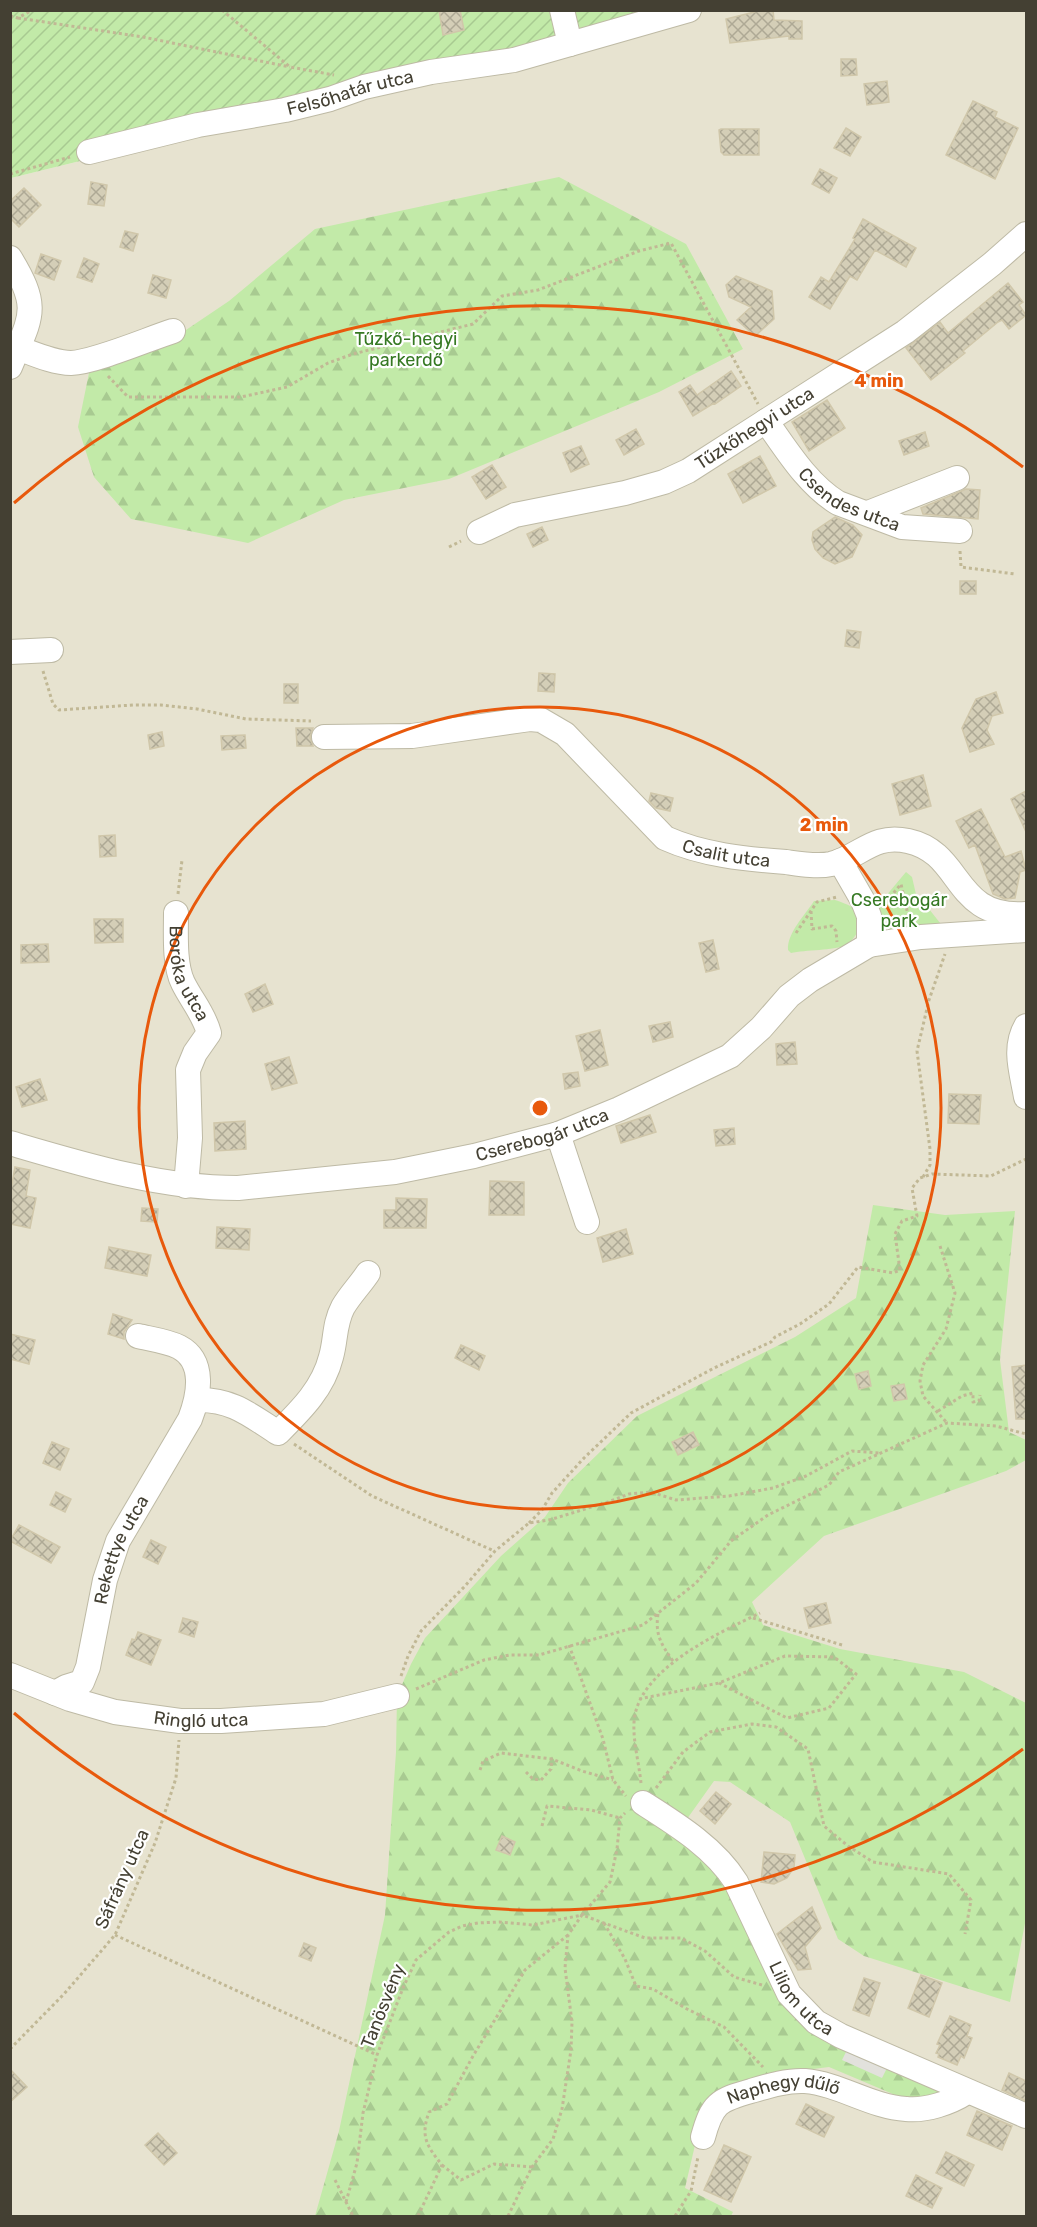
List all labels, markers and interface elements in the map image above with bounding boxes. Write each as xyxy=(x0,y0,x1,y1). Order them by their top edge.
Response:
street label: Felsőhatár utca xyxy=(284,65,416,120)
park label: Tűzkő-hegyi parkerdő xyxy=(355,328,457,371)
text: 4 min xyxy=(854,370,904,392)
street label: Tűzkőhegyi utca xyxy=(691,382,818,474)
street label: Csendes utca xyxy=(793,463,903,536)
text: 2 min xyxy=(800,814,848,836)
street label: Csalit utca xyxy=(680,835,771,872)
park label: Cserebogár park xyxy=(851,889,947,932)
street label: Boróka utca xyxy=(165,926,214,1025)
centre of rings xyxy=(530,1098,550,1118)
street label: Cserebogár utca xyxy=(473,1103,612,1166)
street label: Rekettye utca xyxy=(90,1491,153,1606)
street label: Ringló utca xyxy=(152,1706,249,1732)
street label: Sáfrány utca xyxy=(90,1826,154,1932)
street label: Liliom utca xyxy=(764,1958,837,2040)
street label: Tanösvény xyxy=(356,1961,410,2051)
street label: Naphegy dűlő xyxy=(724,2070,843,2109)

